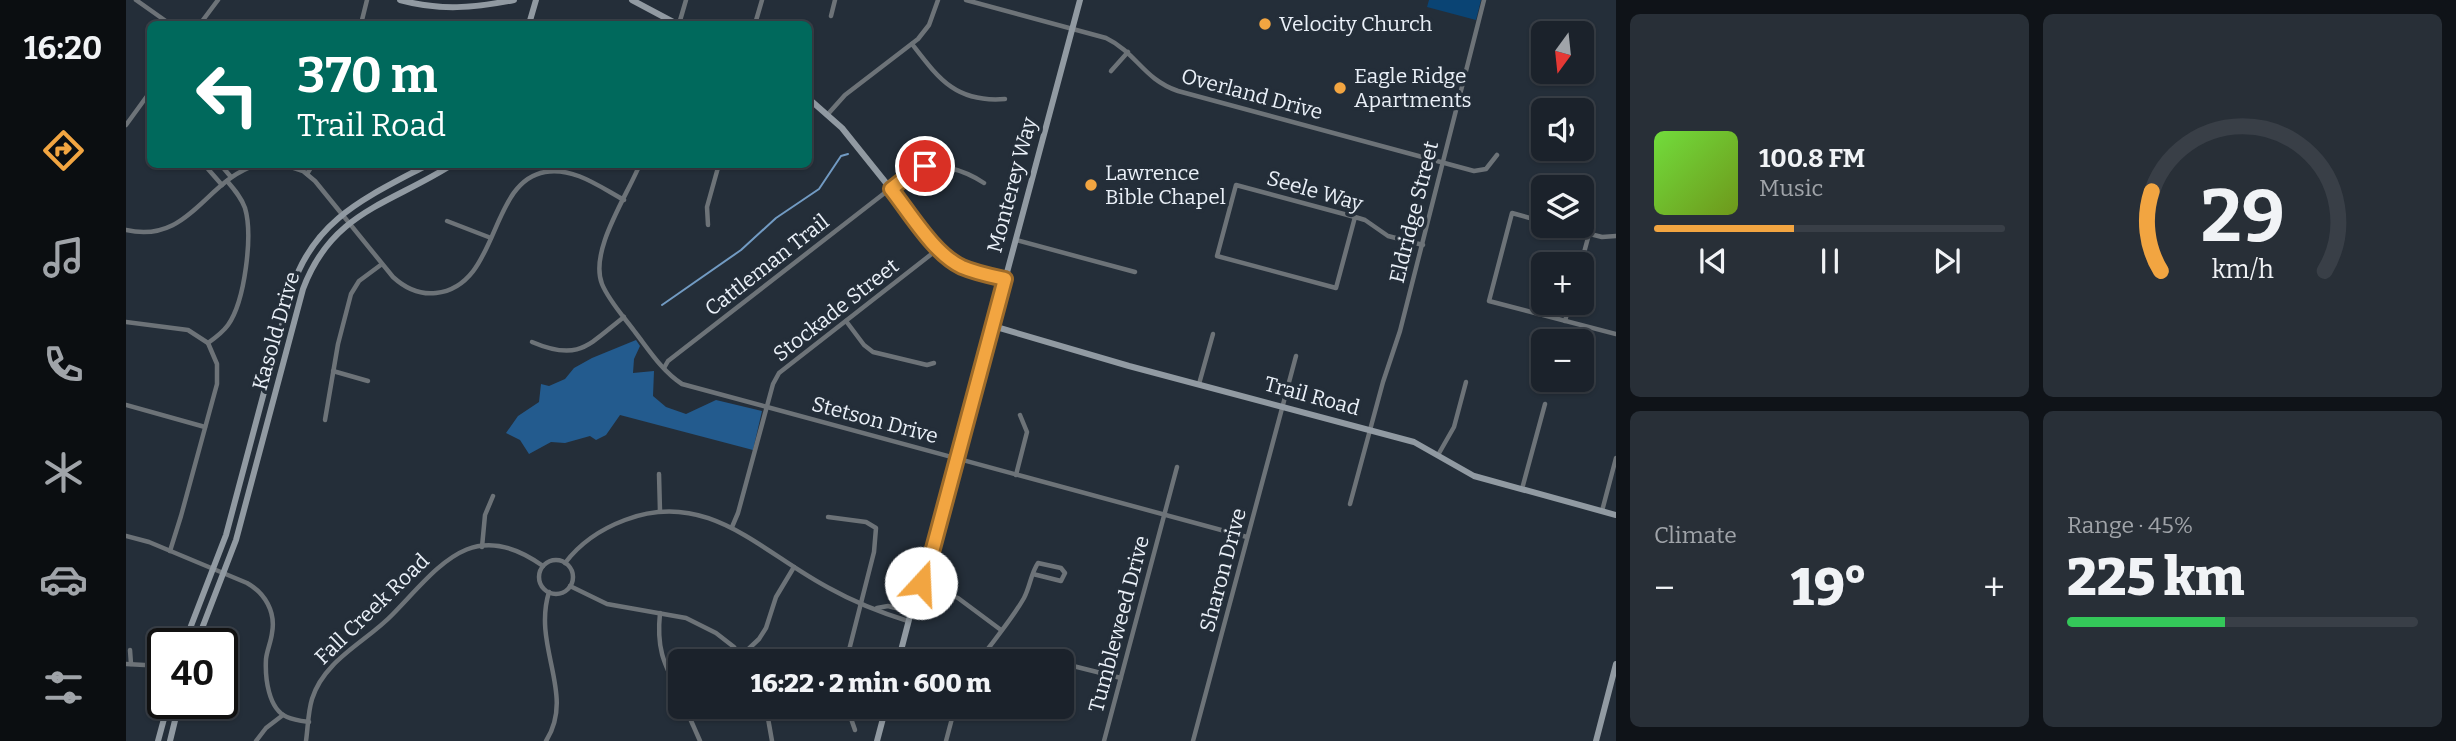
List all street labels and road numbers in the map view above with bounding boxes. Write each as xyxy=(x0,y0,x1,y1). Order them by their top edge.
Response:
street label: Overland Drive xyxy=(1178,63,1326,125)
street label: Monterey Way xyxy=(981,113,1043,256)
street label: Eldridge Street xyxy=(1384,138,1444,286)
street label: Seele Way xyxy=(1264,165,1367,217)
street label: Cattleman Trail xyxy=(700,208,834,322)
street label: Stockade Street xyxy=(768,253,904,367)
street label: Kasold Drive xyxy=(247,269,305,393)
street label: Trail Road xyxy=(1261,371,1363,421)
street label: Stetson Drive xyxy=(809,391,941,449)
street label: Sharon Drive xyxy=(1194,505,1252,635)
street label: Tumbleweed Drive xyxy=(1083,533,1155,715)
street label: Fall Creek Road xyxy=(309,548,435,670)

